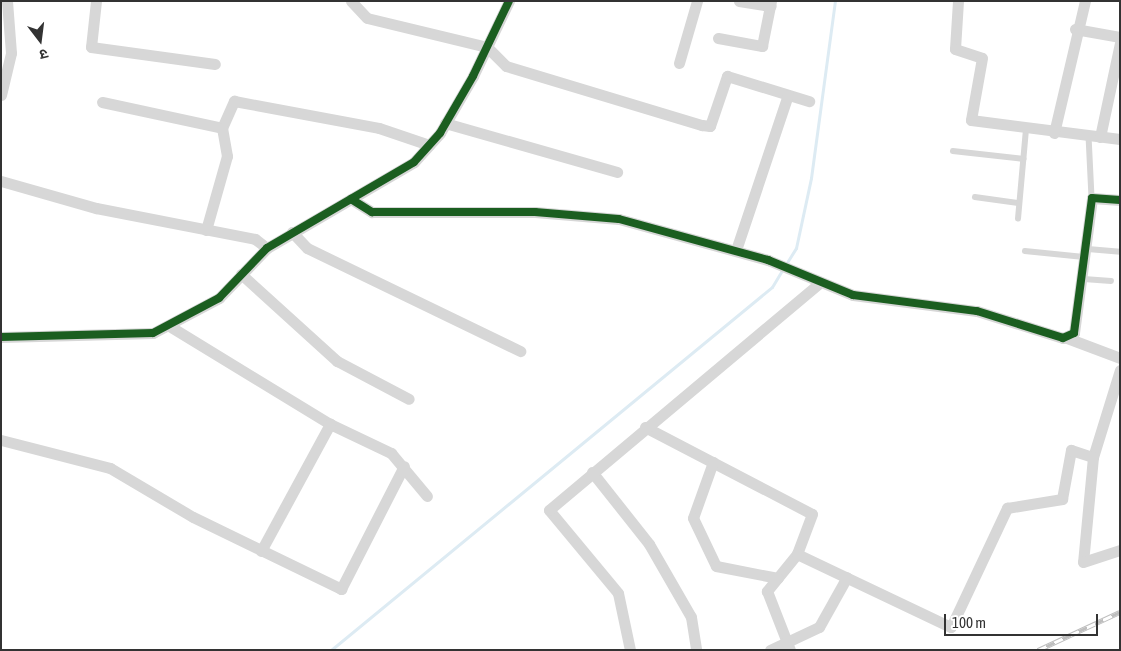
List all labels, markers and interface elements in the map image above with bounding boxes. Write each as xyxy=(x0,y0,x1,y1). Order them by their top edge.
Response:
north arrow xyxy=(15,15,65,65)
text: उ xyxy=(38,46,50,63)
scale bar xyxy=(946,604,1100,636)
text: 100 m xyxy=(952,614,986,631)

